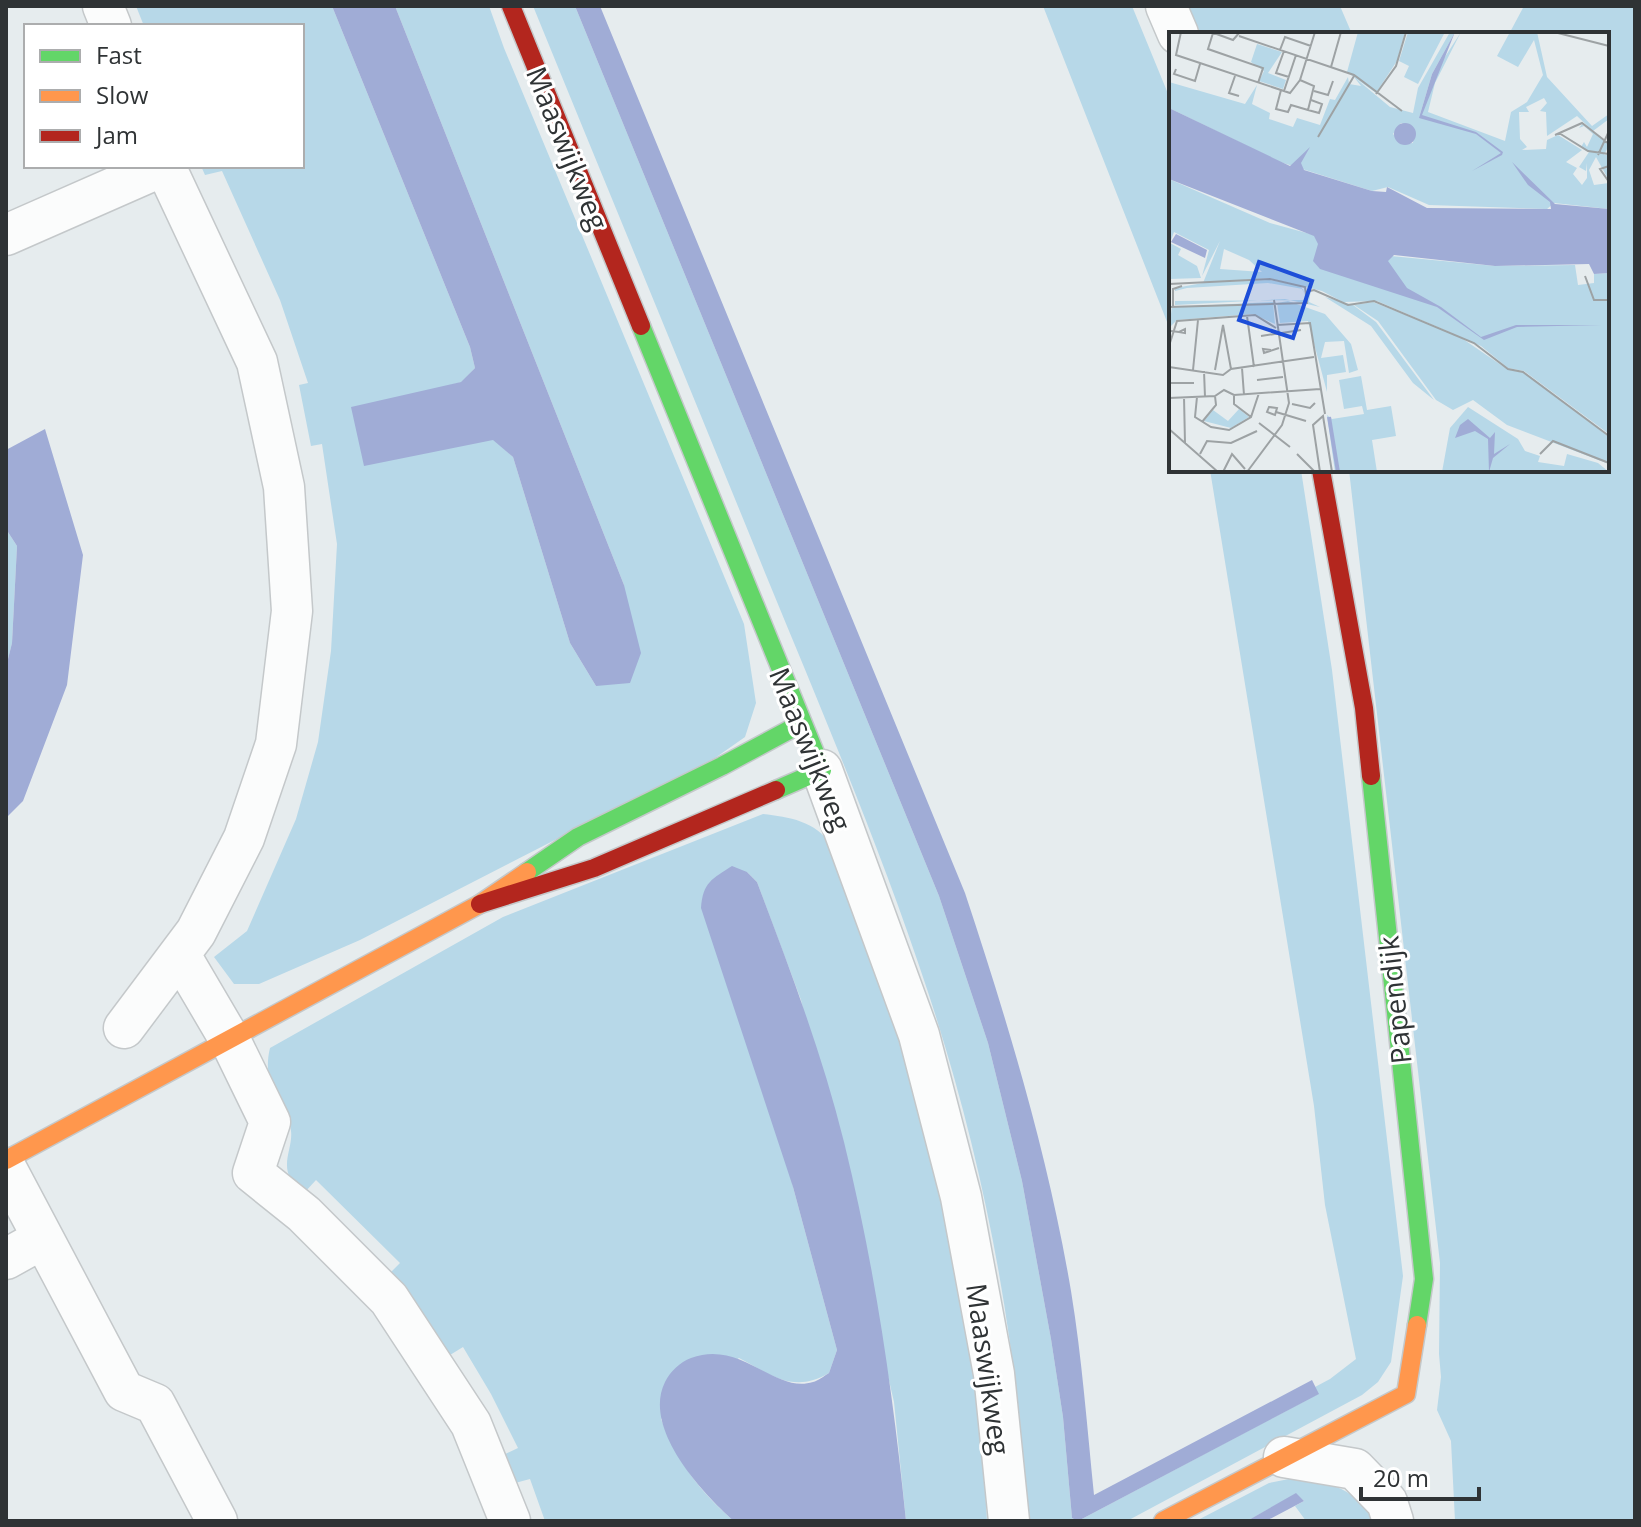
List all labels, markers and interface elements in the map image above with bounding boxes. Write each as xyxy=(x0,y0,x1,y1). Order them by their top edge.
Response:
legend xyxy=(24,24,304,168)
inset map xyxy=(1169,32,1609,472)
text: Fast xyxy=(96,38,142,71)
street label: Maaswijkweg xyxy=(518,61,618,235)
text: Slow xyxy=(96,78,149,111)
text: Jam xyxy=(94,118,138,151)
street label: Maaswijkweg xyxy=(761,662,861,836)
street label: Papendijk xyxy=(1368,934,1420,1066)
street label: Maaswijkweg xyxy=(958,1281,1020,1457)
scale bar xyxy=(1361,1451,1479,1501)
text: 20 m xyxy=(1373,1461,1429,1494)

